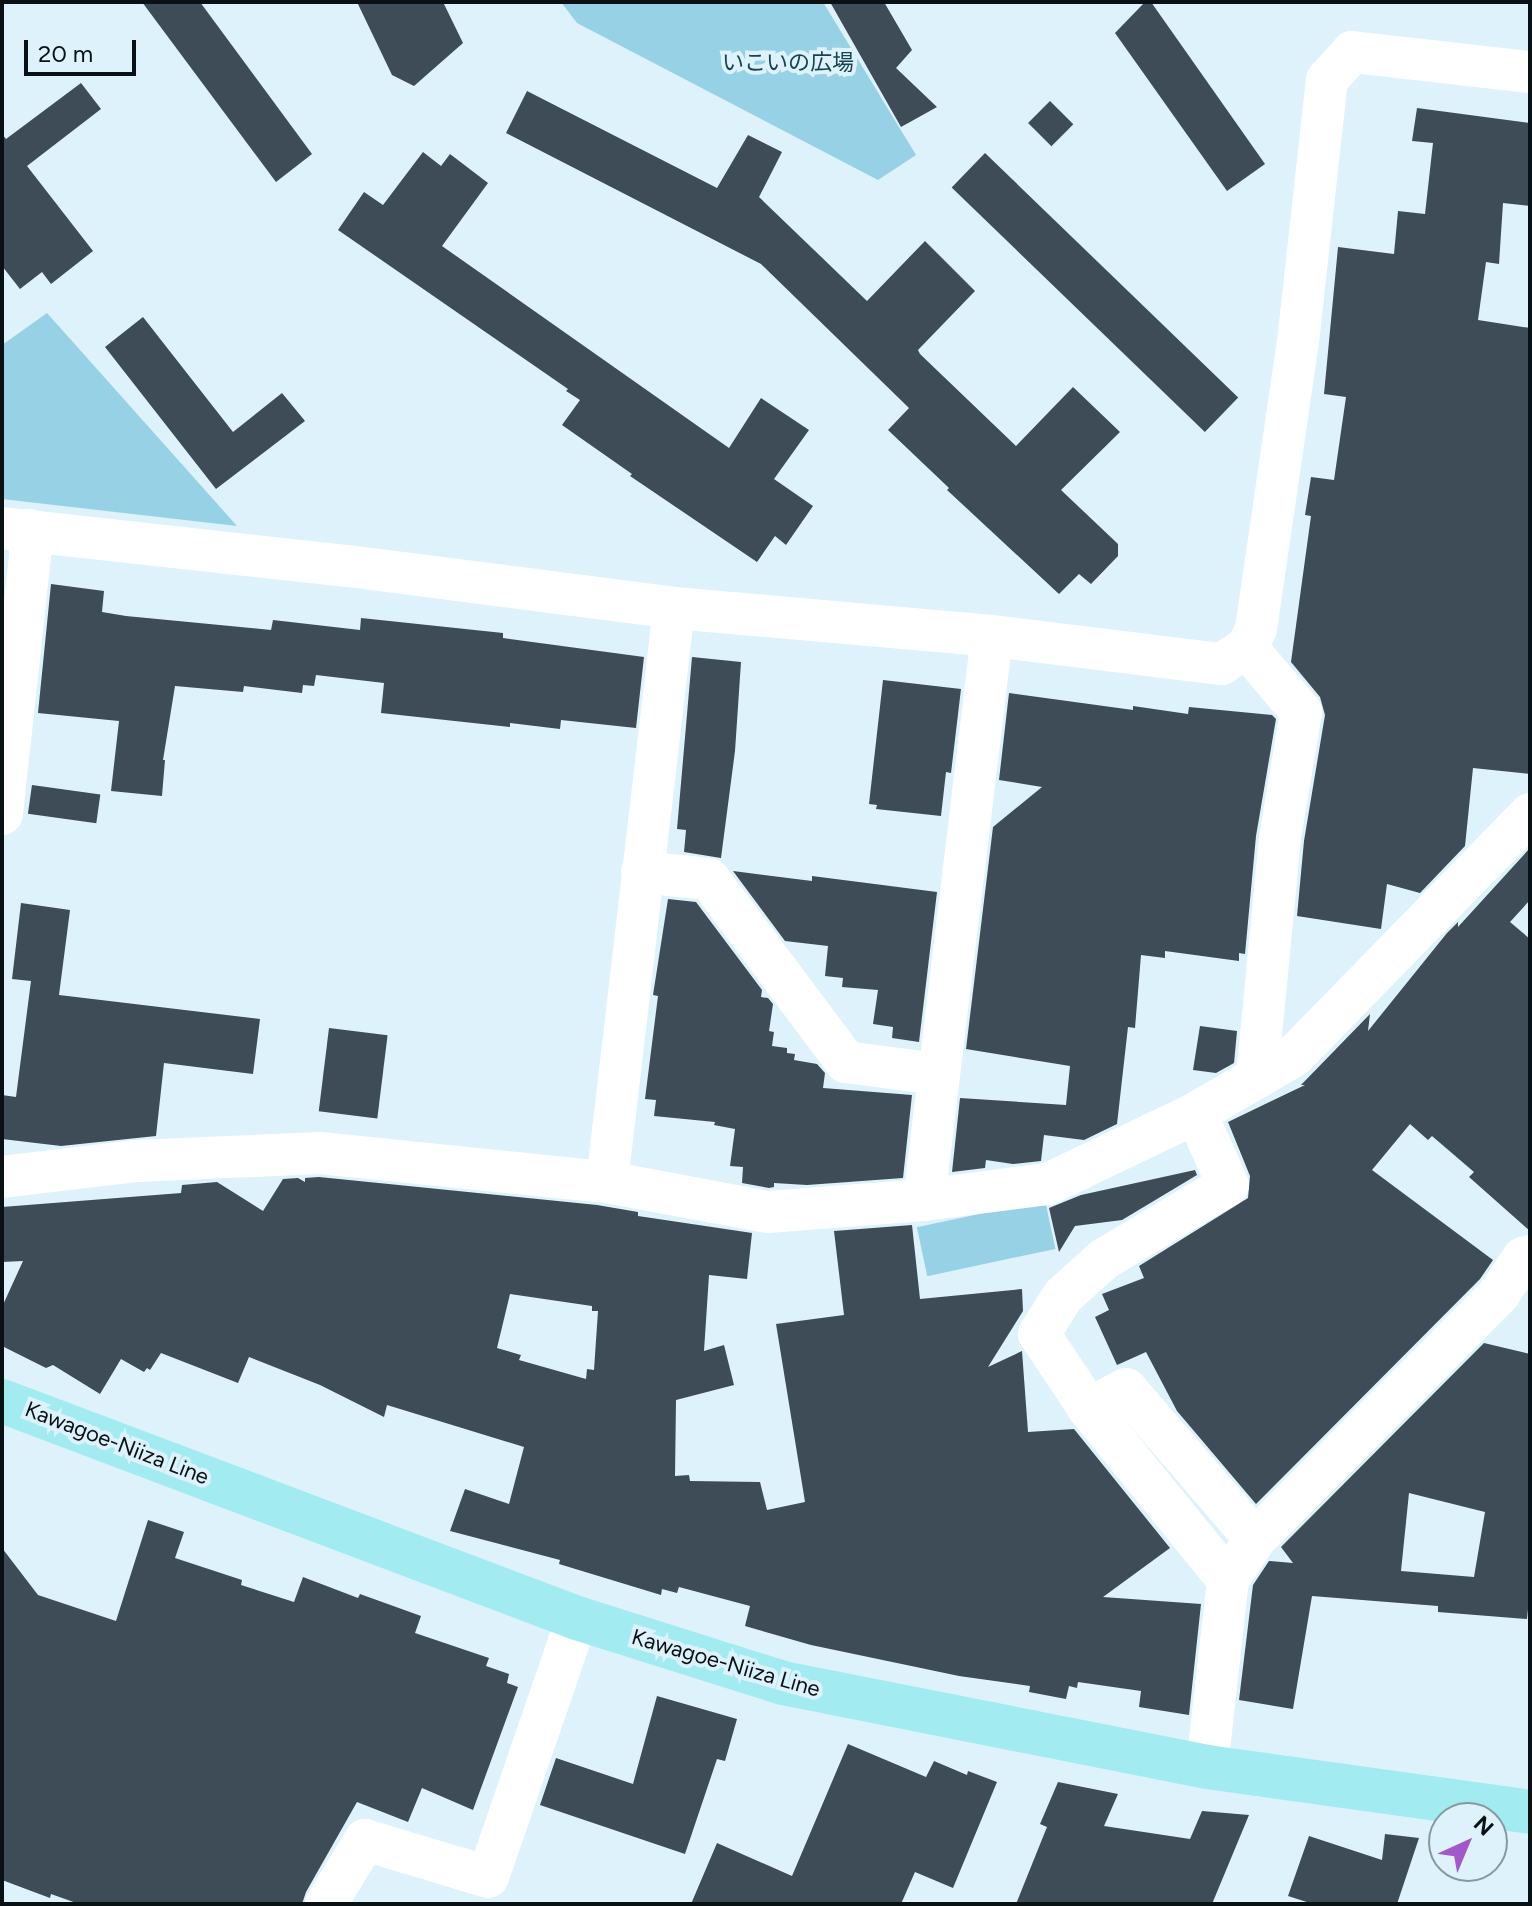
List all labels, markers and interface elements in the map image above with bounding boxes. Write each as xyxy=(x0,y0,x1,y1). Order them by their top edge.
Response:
scale bar xyxy=(28,24,140,74)
text: 20 m xyxy=(38,39,93,68)
park label: いこいの広場 xyxy=(722,50,854,76)
street label: Kawagoe-Niiza Line xyxy=(21,1396,213,1490)
street label: Kawagoe-Niiza Line xyxy=(629,1623,823,1703)
north arrow xyxy=(1428,1802,1508,1882)
text: N xyxy=(1468,1810,1499,1841)

